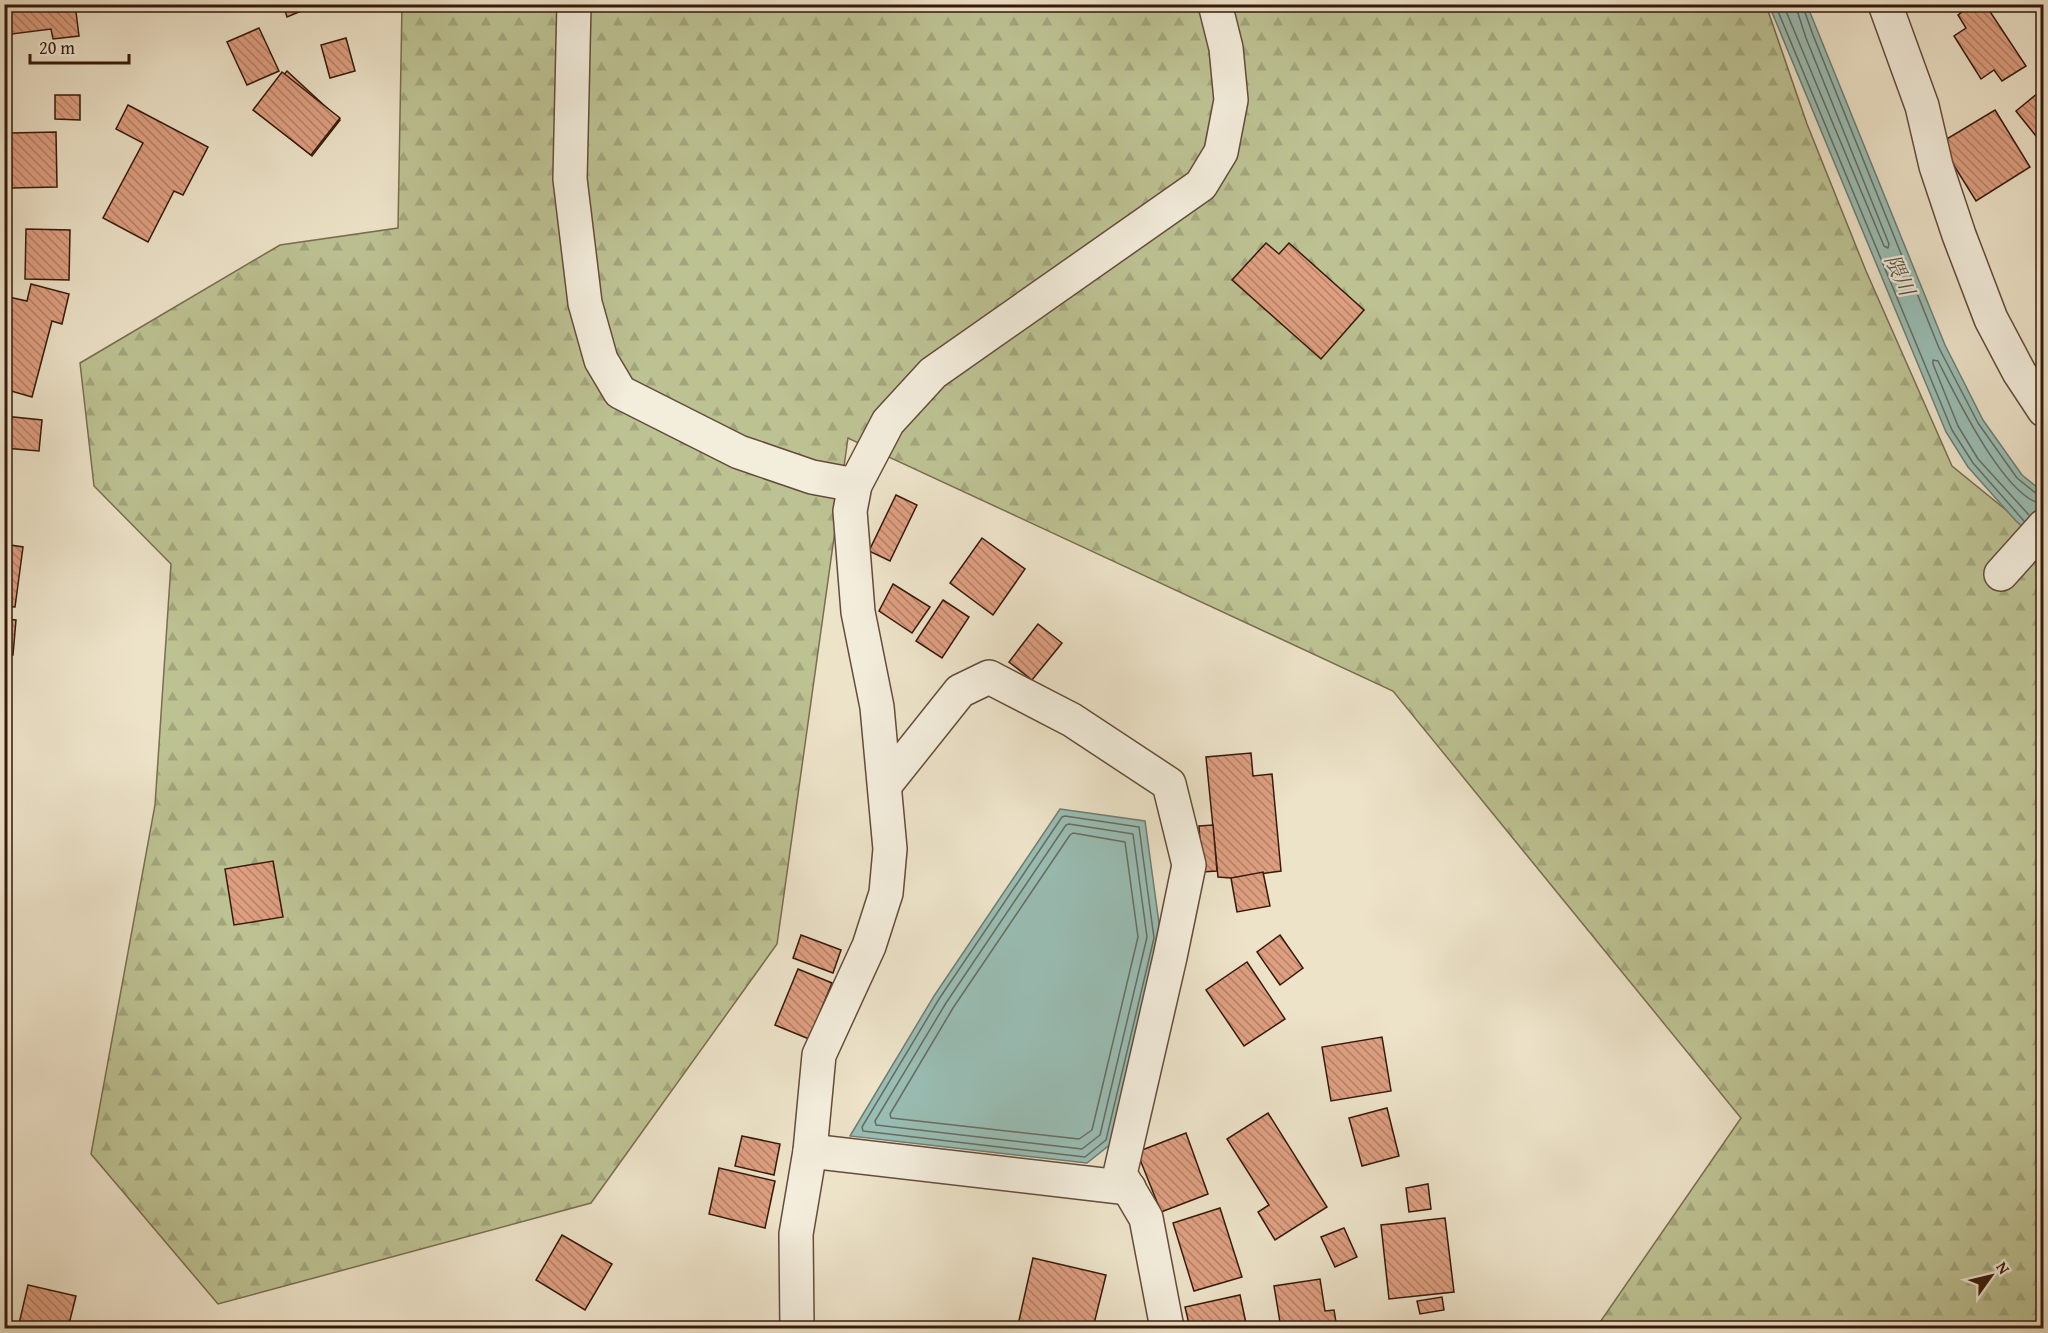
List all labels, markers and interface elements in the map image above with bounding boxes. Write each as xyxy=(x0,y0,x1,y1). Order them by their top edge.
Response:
scale bar xyxy=(30,27,129,65)
text: 20 m xyxy=(39,34,75,61)
water label: 隈川 xyxy=(1877,250,1924,302)
north arrow xyxy=(1961,1246,2021,1306)
text: N xyxy=(1990,1256,2017,1279)

